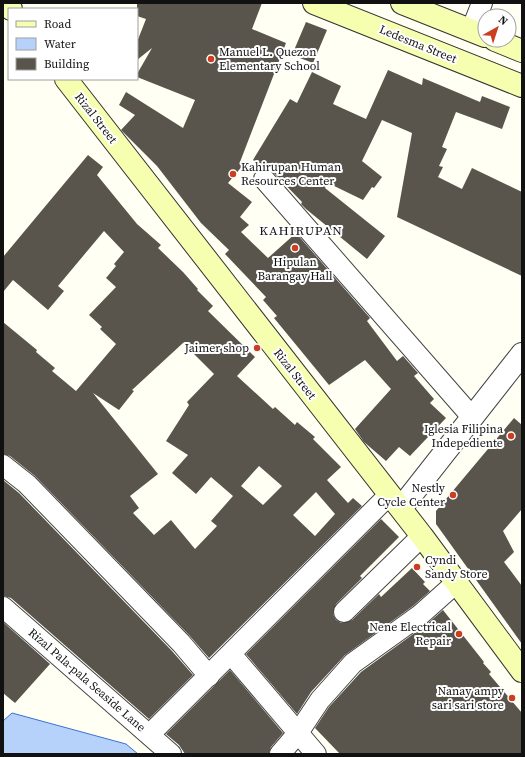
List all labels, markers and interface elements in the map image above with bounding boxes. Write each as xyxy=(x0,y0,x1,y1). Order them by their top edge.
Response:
legend xyxy=(8,8,138,80)
north arrow xyxy=(477,8,517,48)
text: N xyxy=(495,12,511,29)
text: Road xyxy=(44,16,71,32)
street label: Ledesma Street xyxy=(377,21,459,67)
text: Water xyxy=(44,36,76,52)
place label: Manuel L. Quezon Elementary School xyxy=(219,44,320,74)
marker: Manuel L. Quezon Elementary School xyxy=(206,54,216,64)
text: Building xyxy=(44,56,89,72)
street label: Rizal Street xyxy=(71,89,121,147)
place label: Kahirupan Human Resources Center xyxy=(241,159,341,189)
marker: Kahirupan Human Resources Center xyxy=(228,169,238,179)
district label: KAHIRUPAN xyxy=(259,222,343,239)
marker: Hipulan Barangay Hall xyxy=(290,243,300,253)
place label: Hipulan Barangay Hall xyxy=(257,254,333,284)
place label: Jaimer shop xyxy=(184,340,249,356)
marker: Jaimer shop xyxy=(252,343,262,353)
street label: Rizal Street xyxy=(270,345,320,403)
place label: Iglesia Filipina Indepediente xyxy=(424,421,504,451)
marker: Iglesia Filipina Indepediente xyxy=(506,431,516,441)
place label: Nestly Cycle Center xyxy=(377,480,446,510)
marker: Nestly Cycle Center xyxy=(448,490,458,500)
place label: Cyndi Sandy Store xyxy=(425,552,488,582)
marker: Cyndi Sandy Store xyxy=(412,562,422,572)
place label: Nene Electrical Repair xyxy=(369,619,451,649)
street label: Rizal Pala-pala Seaside Lane xyxy=(25,625,149,735)
marker: Nene Electrical Repair xyxy=(454,629,464,639)
place label: Nanay ampy sari sari store xyxy=(432,683,505,713)
marker: Nanay ampy sari sari store xyxy=(507,693,517,703)

